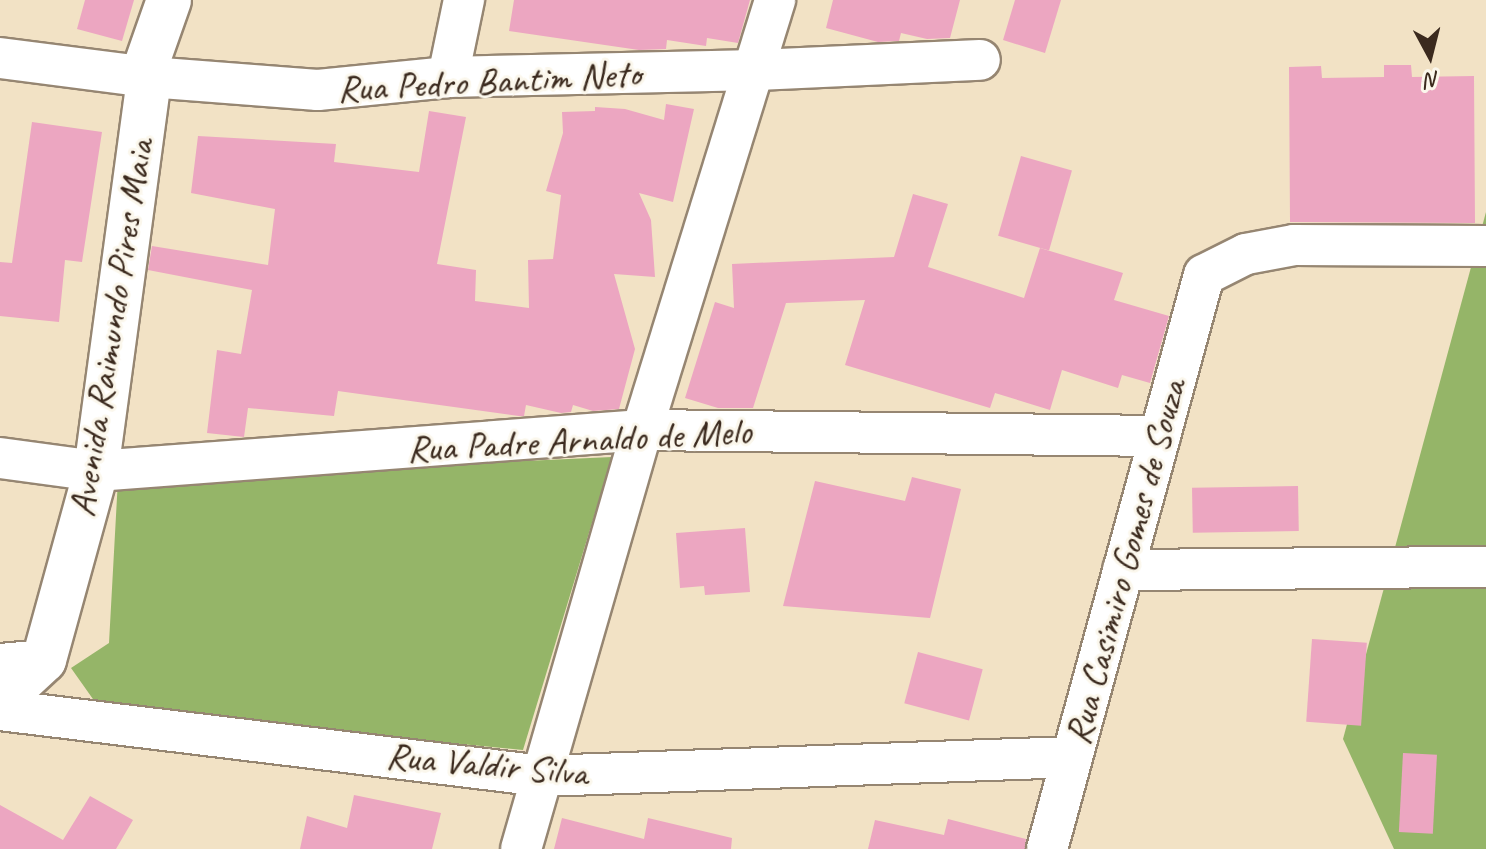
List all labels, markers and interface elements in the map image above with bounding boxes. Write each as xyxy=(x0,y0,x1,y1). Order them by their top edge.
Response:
north arrow xyxy=(1390,16,1470,96)
street label: Rua Pedro Bantim Neto xyxy=(336,50,642,112)
text: N xyxy=(1424,65,1441,95)
street label: Avenida Raimundo Pires Maia xyxy=(59,136,163,520)
street label: Rua Casimiro Gomes de Souza xyxy=(1054,374,1196,750)
street label: Rua Padre Arnaldo de Melo xyxy=(404,408,754,472)
street label: Rua Valdir Silva xyxy=(384,732,590,796)

